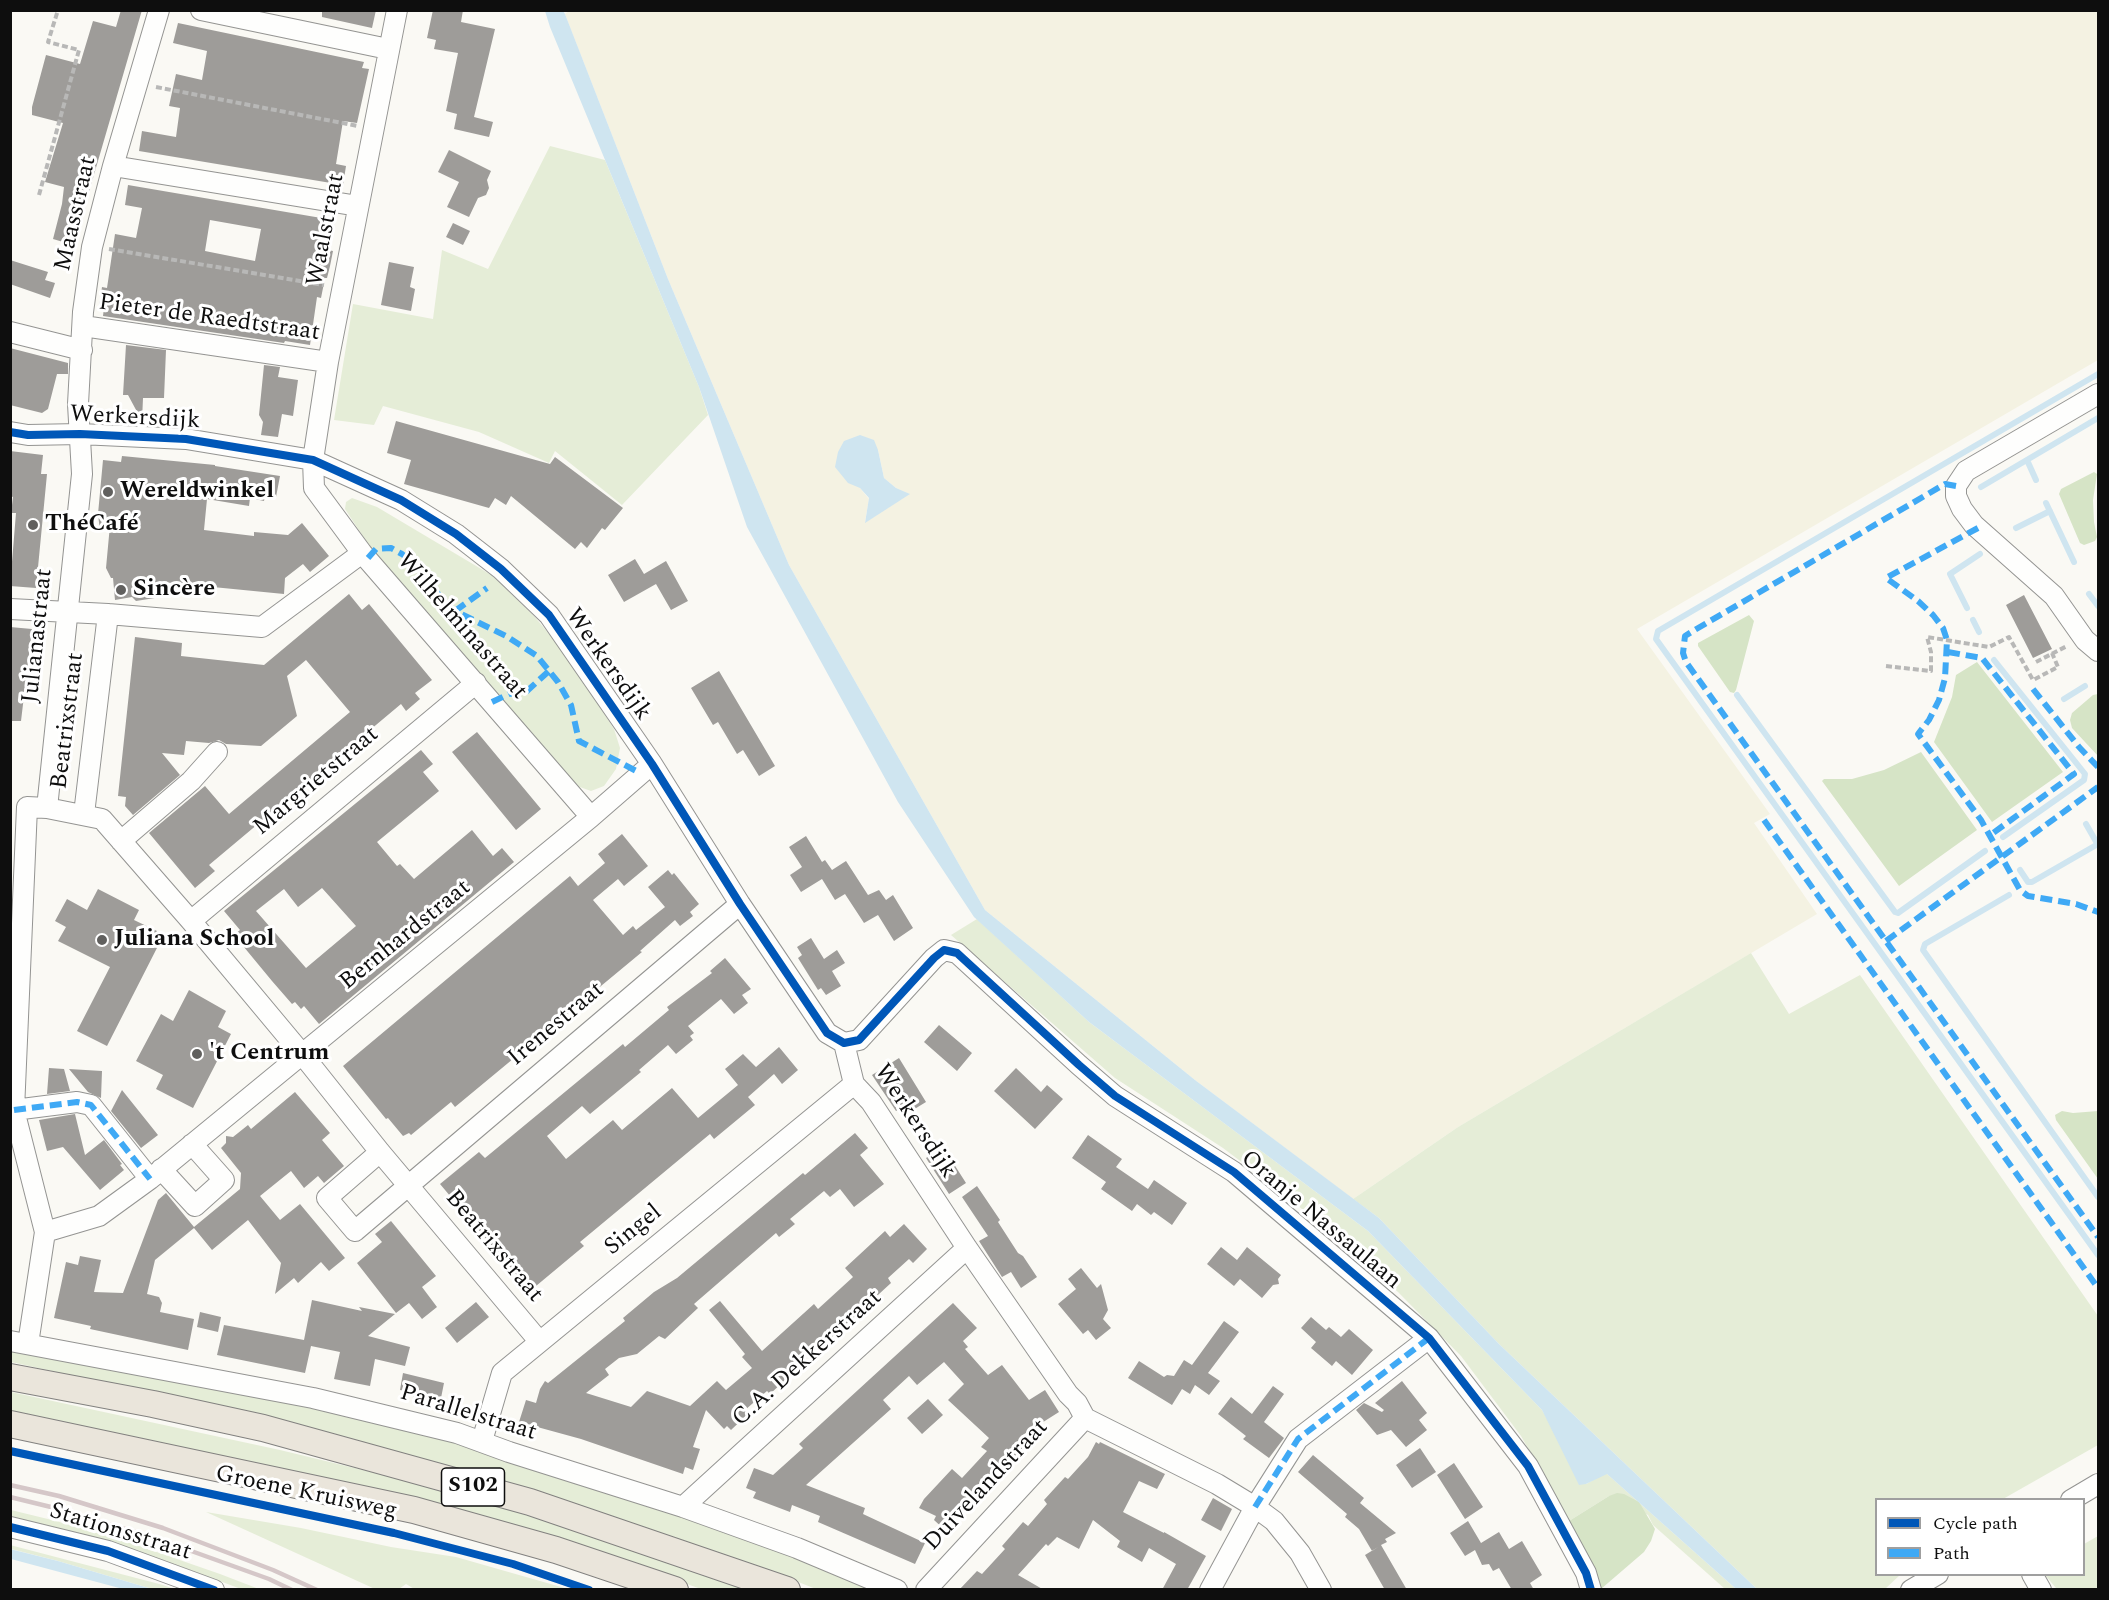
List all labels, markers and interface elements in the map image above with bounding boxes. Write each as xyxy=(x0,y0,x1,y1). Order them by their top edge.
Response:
street label: Maasstraat xyxy=(50,154,104,274)
street label: Waalstraat xyxy=(302,171,352,289)
street label: Pieter de Raedtstraat xyxy=(97,289,321,349)
street label: Werkersdijk xyxy=(69,401,201,437)
place label: Wereldwinkel xyxy=(120,478,274,506)
marker: Wereldwinkel xyxy=(101,485,115,499)
place label: ThéCafé xyxy=(45,511,139,539)
marker: ThéCafé xyxy=(26,518,40,532)
street label: Wilhelminastraat xyxy=(390,548,532,706)
street label: Julianastraat xyxy=(18,567,60,705)
place label: Sincère xyxy=(133,576,215,604)
marker: Sincère xyxy=(114,583,128,597)
street label: Werkersdijk xyxy=(558,603,656,727)
street label: Beatrixstraat xyxy=(46,651,92,791)
street label: Margrietstraat xyxy=(248,721,386,843)
street label: Bernhardstraat xyxy=(335,874,477,998)
place label: Juliana School xyxy=(114,926,274,954)
marker: Juliana School xyxy=(95,933,109,947)
street label: Irenestraat xyxy=(503,976,611,1074)
place label: 't Centrum xyxy=(209,1040,329,1068)
marker: 't Centrum xyxy=(190,1047,204,1061)
street label: Werkersdijk xyxy=(866,1059,962,1185)
street label: Oranje Nassaulaan xyxy=(1234,1145,1406,1297)
street label: Beatrixstraat xyxy=(438,1185,548,1309)
street label: Singel xyxy=(599,1199,669,1263)
street label: C.A. Dekkerstraat xyxy=(727,1284,889,1434)
street label: Parallelstraat xyxy=(396,1380,540,1448)
street label: Duivelandstraat xyxy=(919,1414,1055,1558)
street label: Groene Kruisweg xyxy=(212,1461,400,1527)
road number: S102 xyxy=(442,1468,504,1506)
street label: Stationsstraat xyxy=(46,1498,194,1568)
legend xyxy=(1875,1498,2085,1576)
text: Cycle path xyxy=(1933,1510,2018,1537)
text: Path xyxy=(1933,1540,1970,1567)

